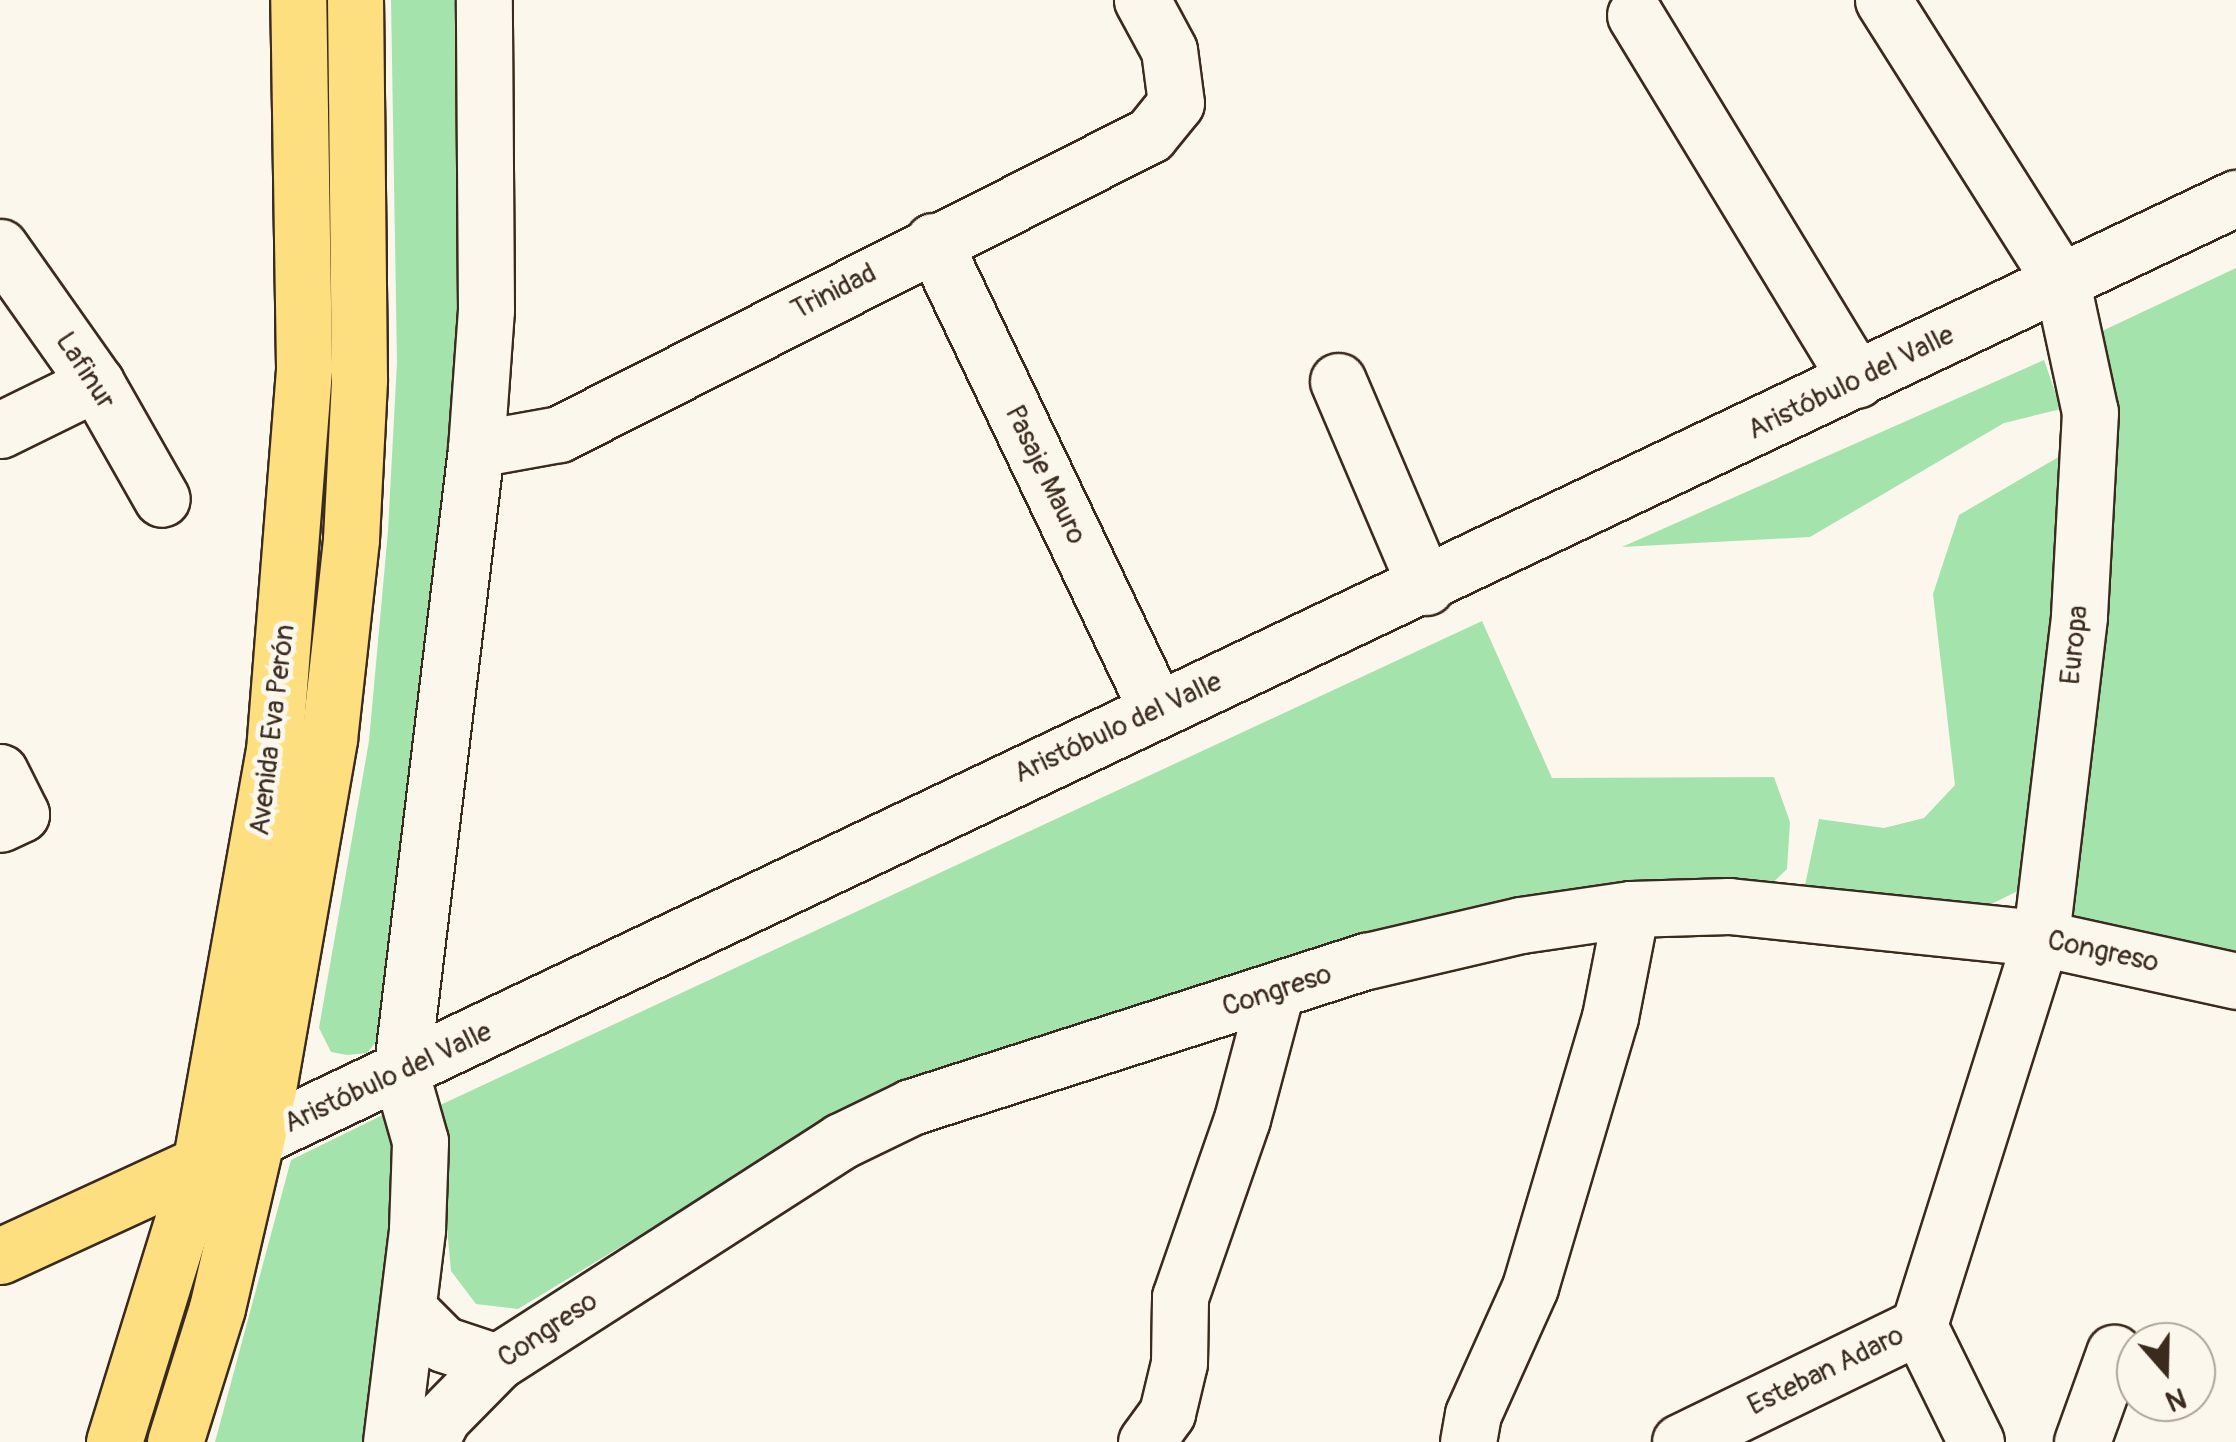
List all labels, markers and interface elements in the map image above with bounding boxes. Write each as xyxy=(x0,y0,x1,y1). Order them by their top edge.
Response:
street label: Trinidad xyxy=(786,256,882,328)
street label: Aristóbulo del Valle xyxy=(1742,319,1960,447)
street label: Lafinur xyxy=(48,326,122,416)
street label: Pasaje Mauro xyxy=(997,400,1093,550)
street label: Europa xyxy=(2054,604,2096,686)
street label: Avenida Eva Perón xyxy=(243,622,303,838)
street label: Aristóbulo del Valle xyxy=(1009,665,1227,791)
street label: Congreso xyxy=(2044,924,2162,980)
street label: Congreso xyxy=(1218,958,1336,1024)
street label: Aristóbulo del Valle xyxy=(279,1015,497,1141)
street label: Congreso xyxy=(492,1285,604,1375)
street label: Esteban Adaro xyxy=(1743,1319,1909,1423)
north arrow xyxy=(2116,1322,2216,1422)
text: N xyxy=(2161,1379,2191,1418)

